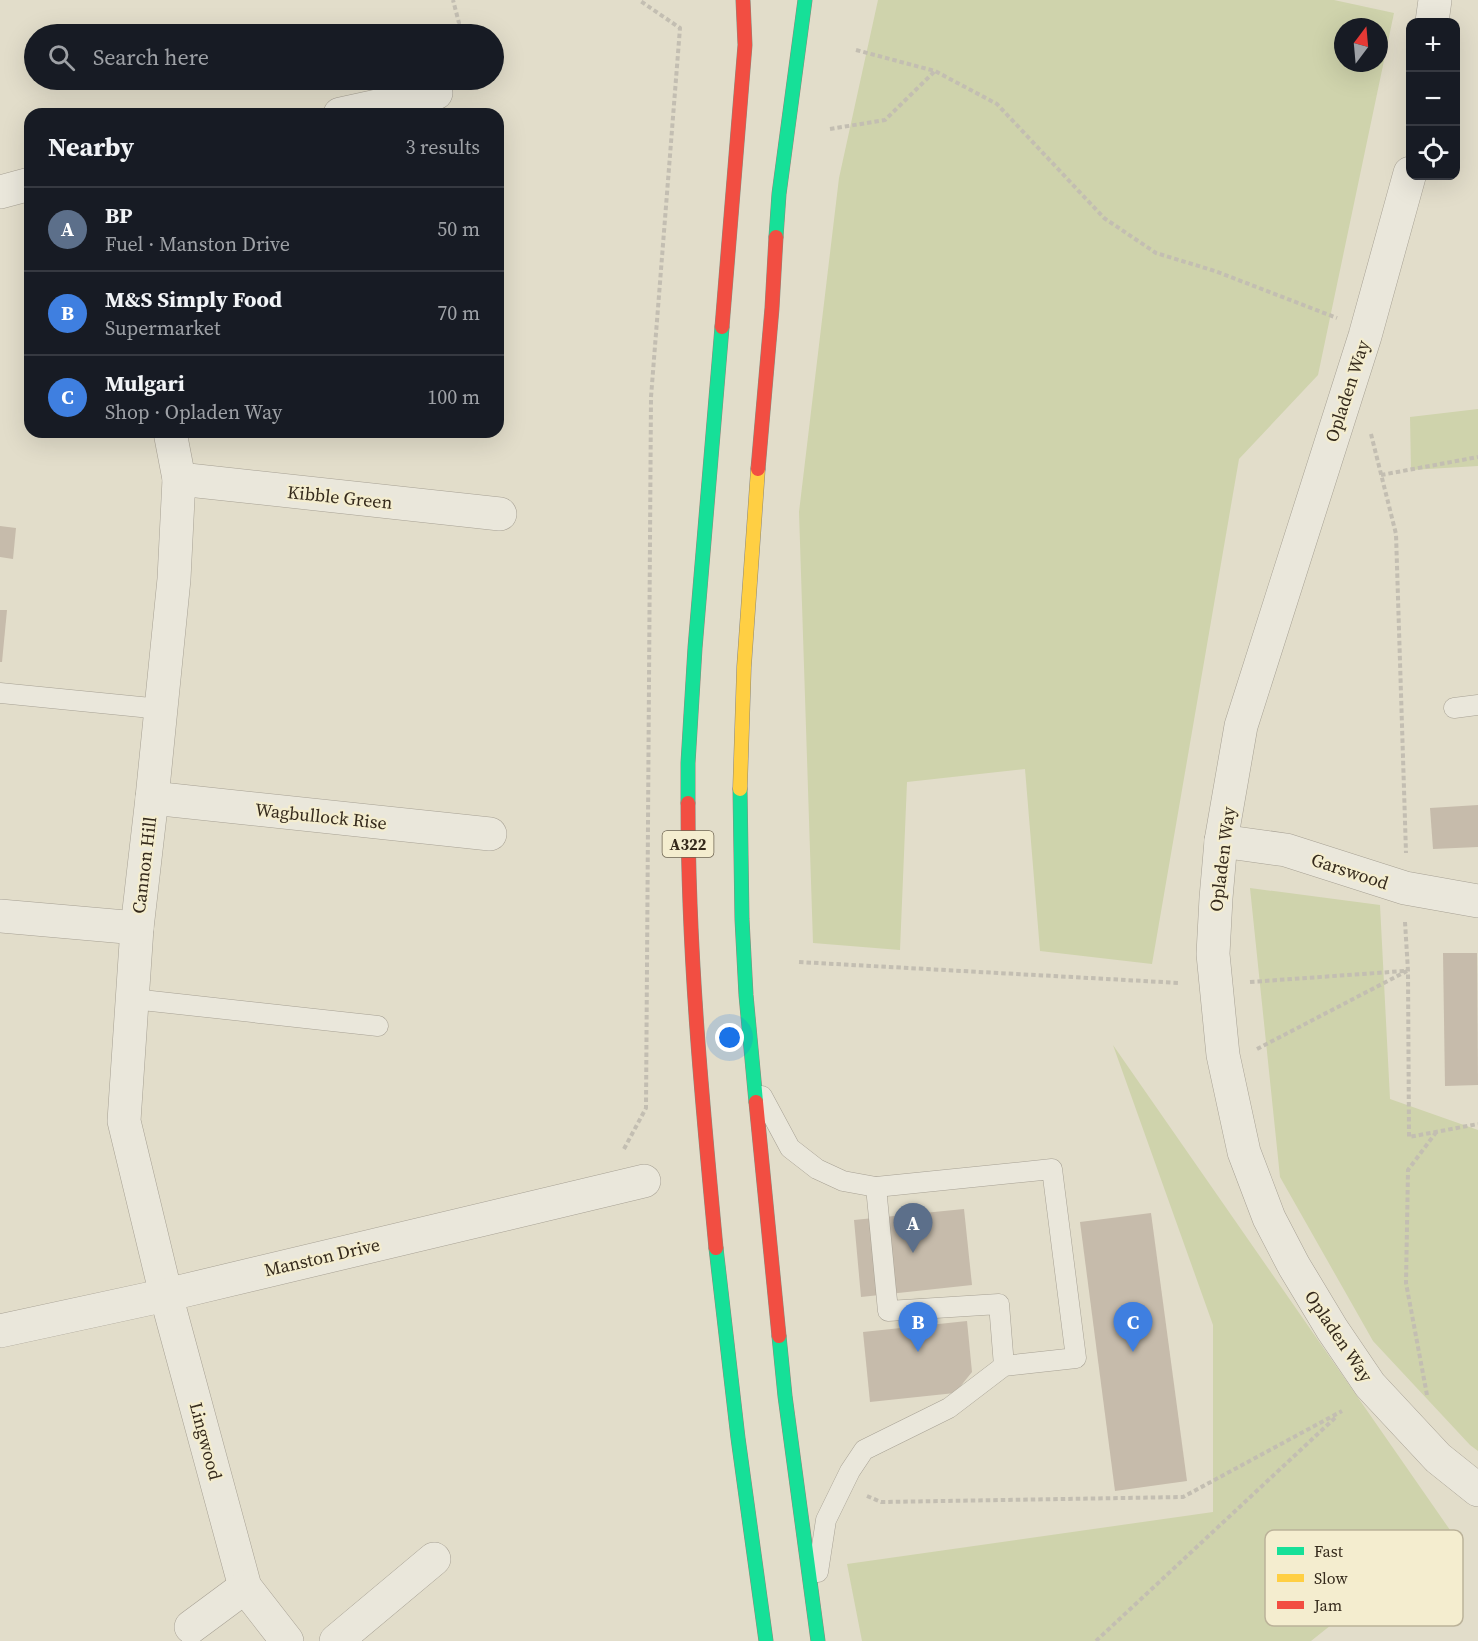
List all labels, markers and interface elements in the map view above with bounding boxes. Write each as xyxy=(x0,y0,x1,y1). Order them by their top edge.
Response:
north arrow xyxy=(1334,18,1388,72)
map controls xyxy=(1406,18,1460,180)
button: + xyxy=(1406,18,1460,72)
search box xyxy=(24,24,504,90)
icon: search xyxy=(45,41,78,74)
text: Search here xyxy=(93,42,209,72)
button: − xyxy=(1406,72,1460,126)
button: locate xyxy=(1406,126,1460,180)
text: Nearby xyxy=(48,129,134,165)
text: 3 results xyxy=(405,133,480,161)
text: BP xyxy=(105,200,132,230)
text: A xyxy=(61,215,74,243)
text: 50 m xyxy=(437,215,480,243)
text: Fuel · Manston Drive xyxy=(105,230,290,258)
text: M&S Simply Food xyxy=(105,284,282,314)
text: B xyxy=(61,299,74,327)
text: 70 m xyxy=(437,299,480,327)
text: Supermarket xyxy=(105,314,220,342)
street label: Opladen Way xyxy=(1319,336,1375,445)
text: Mulgari xyxy=(105,368,185,398)
text: C xyxy=(61,383,74,411)
text: 100 m xyxy=(427,383,480,411)
text: Shop · Opladen Way xyxy=(105,398,282,426)
street label: Kibble Green xyxy=(286,479,394,515)
street label: Wagbullock Rise xyxy=(254,797,388,835)
street label: Opladen Way xyxy=(1203,804,1241,913)
street label: Cannon Hill xyxy=(126,815,162,915)
road number: A322 xyxy=(662,831,714,857)
street label: Garswood xyxy=(1308,847,1392,895)
your location xyxy=(715,1023,744,1052)
pin: A xyxy=(894,1204,932,1253)
street label: Manston Drive xyxy=(262,1232,382,1282)
street label: Opladen Way xyxy=(1299,1285,1379,1387)
pin: B xyxy=(898,1302,938,1352)
pin: C xyxy=(1114,1302,1152,1352)
street label: Lingwood xyxy=(184,1399,228,1483)
legend xyxy=(1265,1530,1463,1626)
text: Fast xyxy=(1314,1540,1344,1562)
text: Slow xyxy=(1314,1567,1349,1589)
text: Jam xyxy=(1313,1594,1342,1616)

